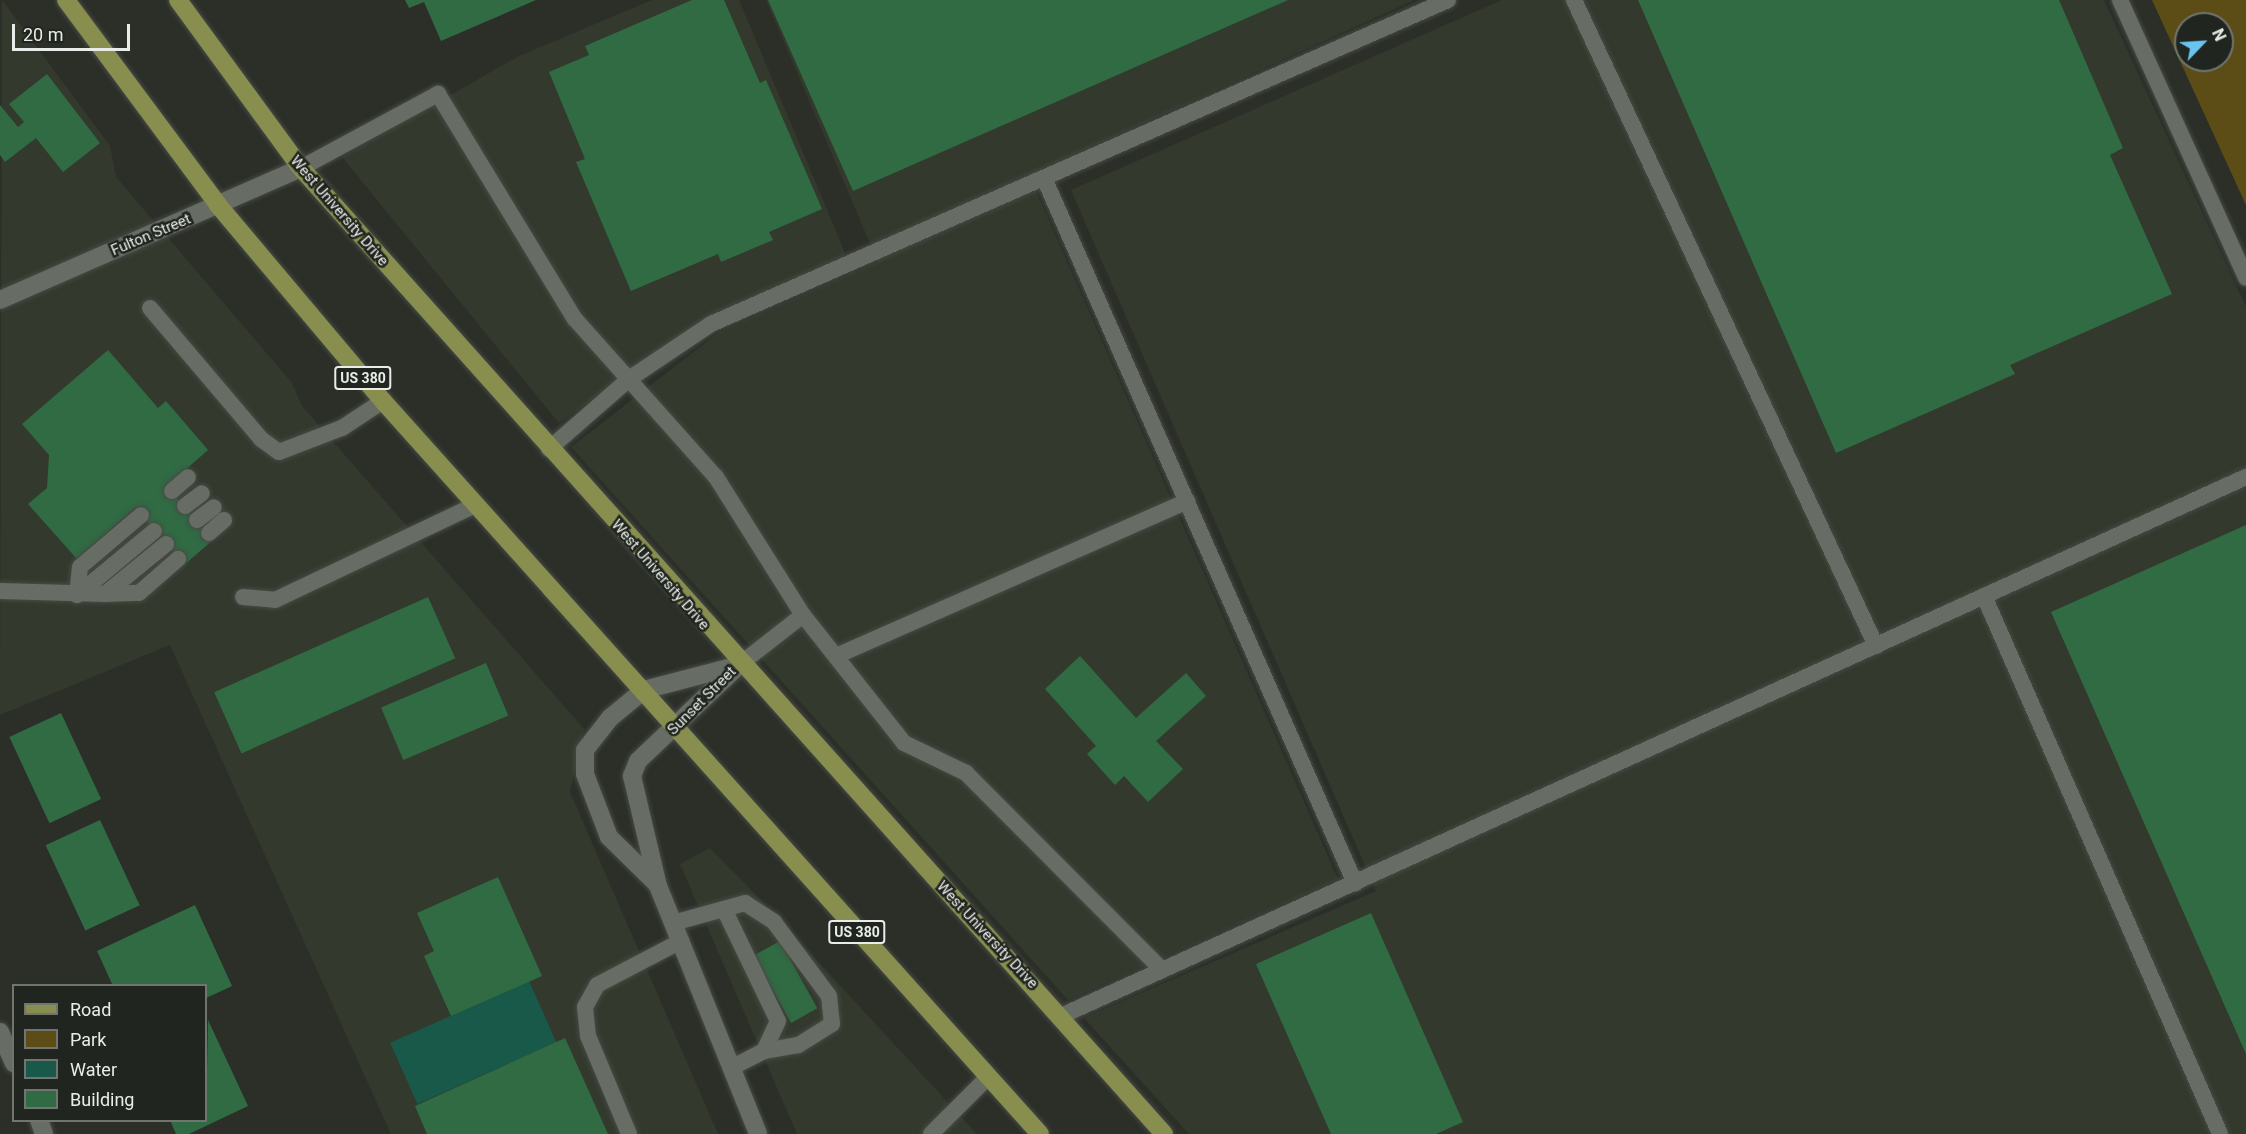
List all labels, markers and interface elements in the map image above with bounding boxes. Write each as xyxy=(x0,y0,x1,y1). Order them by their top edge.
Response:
scale bar xyxy=(15,12,134,50)
north arrow xyxy=(2174,12,2234,72)
text: 20 m xyxy=(23,24,63,45)
text: N xyxy=(2208,26,2230,44)
street label: West University Drive xyxy=(286,152,392,270)
street label: Fulton Street xyxy=(108,210,194,260)
road number: US 380 xyxy=(333,367,393,389)
street label: West University Drive xyxy=(607,516,713,634)
street label: Sunset Street xyxy=(664,663,740,739)
street label: West University Drive xyxy=(933,878,1041,992)
road number: US 380 xyxy=(827,921,887,943)
legend xyxy=(12,984,207,1122)
text: Road xyxy=(70,999,111,1020)
text: Park xyxy=(70,1029,106,1050)
text: Water xyxy=(70,1059,117,1080)
text: Building xyxy=(70,1089,134,1110)

